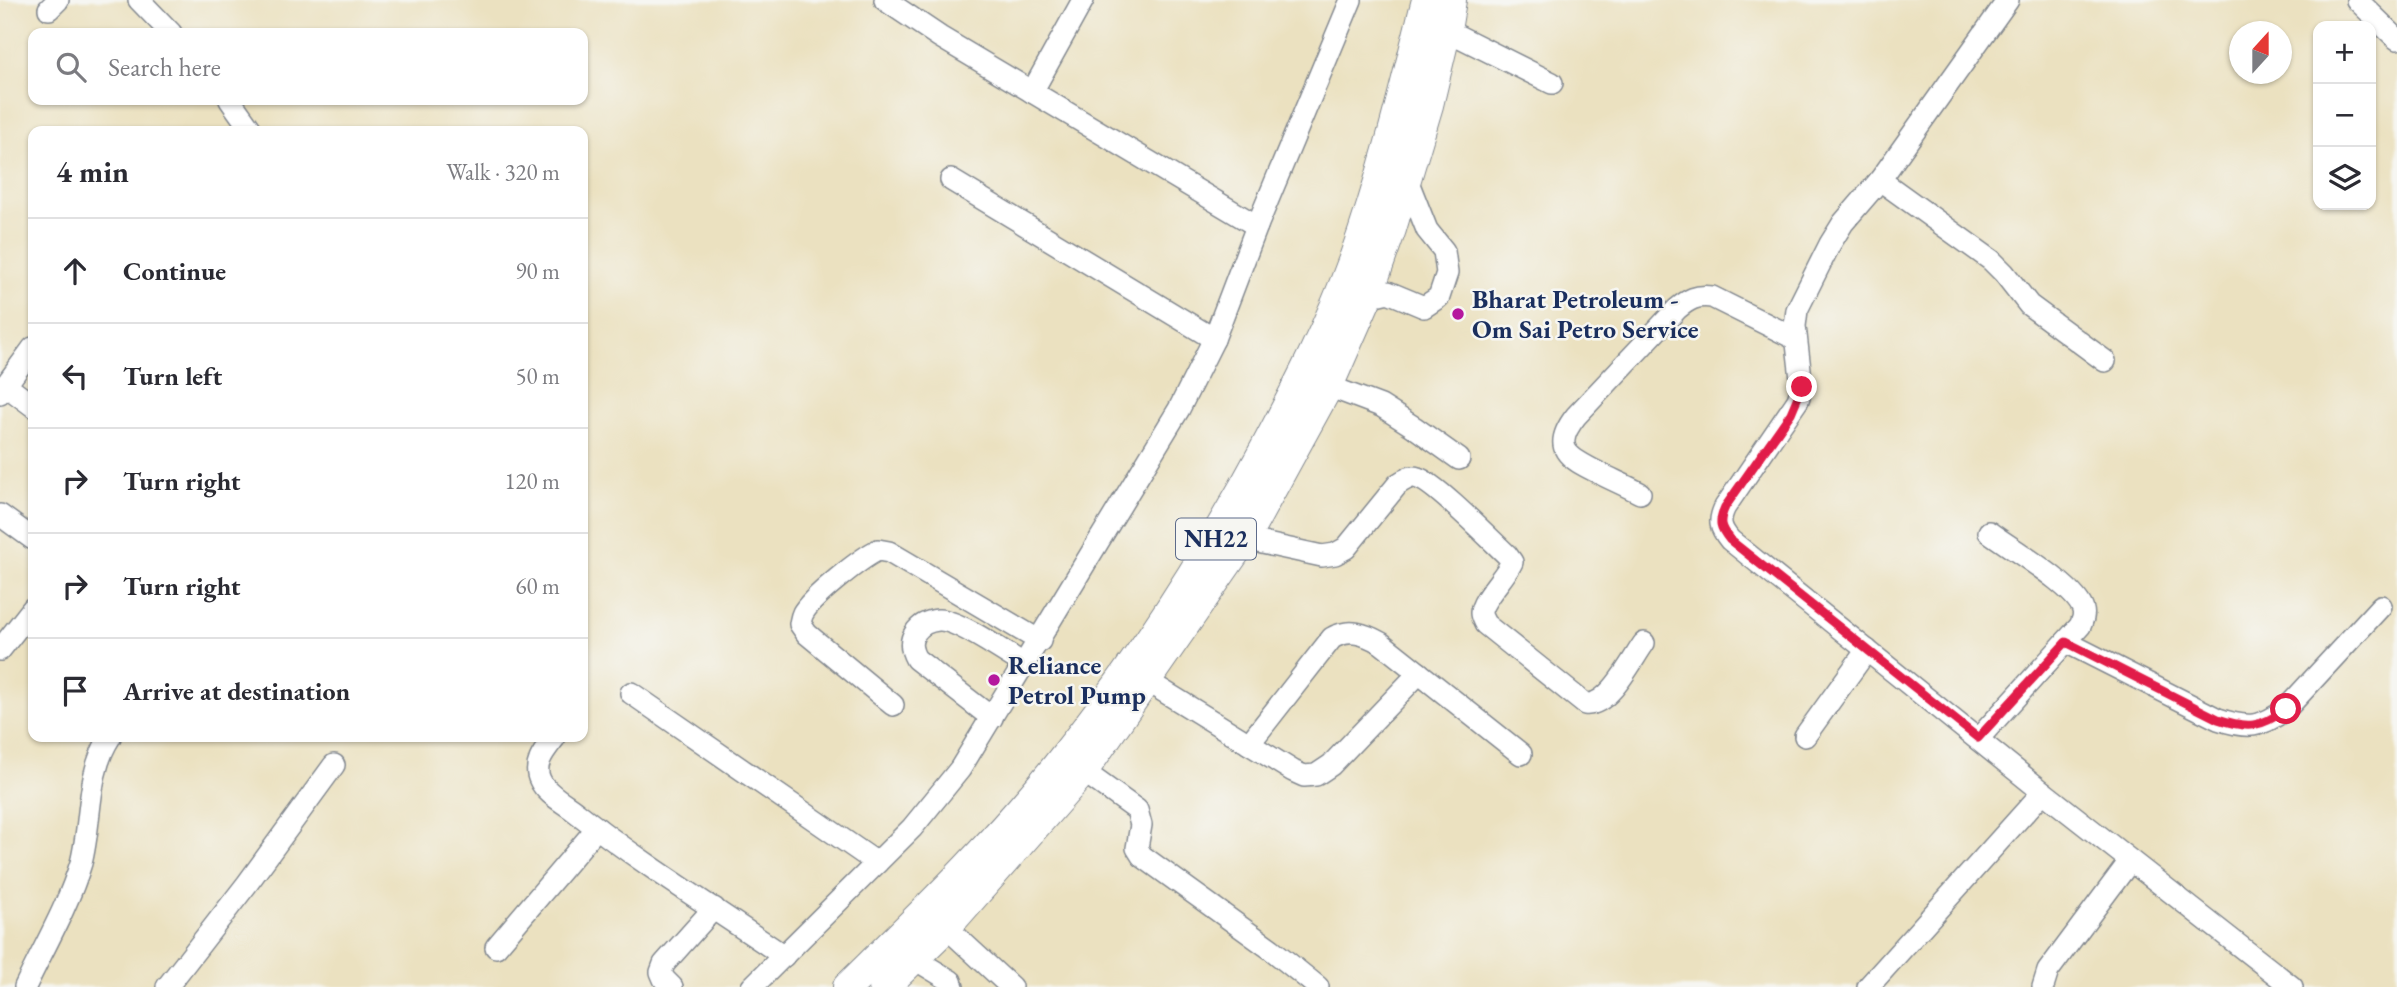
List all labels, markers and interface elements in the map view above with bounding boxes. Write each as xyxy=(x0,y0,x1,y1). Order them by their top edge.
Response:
north arrow xyxy=(2229,21,2292,84)
map controls xyxy=(2313,21,2376,210)
button: + xyxy=(2313,21,2376,84)
search box xyxy=(28,28,588,105)
icon: search xyxy=(52,48,90,86)
text: Search here xyxy=(108,50,221,84)
button: − xyxy=(2313,84,2376,147)
button: layers xyxy=(2313,147,2376,210)
text: 4 min xyxy=(56,152,129,191)
text: Walk · 320 m xyxy=(446,157,560,187)
icon: ahead xyxy=(56,252,94,290)
text: Continue xyxy=(123,254,226,288)
text: 90 m xyxy=(515,256,560,286)
place label: Bharat Petroleum - Om Sai Petro Service xyxy=(1472,282,1699,346)
marker: Bharat Petroleum - Om Sai Petro Service xyxy=(1450,306,1466,322)
icon: left xyxy=(56,357,94,395)
text: Turn left xyxy=(123,359,222,393)
text: 50 m xyxy=(515,361,560,391)
route end xyxy=(1786,371,1817,402)
icon: right xyxy=(56,462,94,500)
text: Turn right xyxy=(123,464,241,498)
text: 120 m xyxy=(504,466,560,496)
road number: NH22 xyxy=(1176,518,1256,560)
icon: right xyxy=(56,567,94,605)
text: Turn right xyxy=(123,569,241,603)
text: 60 m xyxy=(515,571,560,601)
place label: Reliance Petrol Pump xyxy=(1008,648,1146,712)
icon: arrive xyxy=(56,672,94,710)
marker: Reliance Petrol Pump xyxy=(986,672,1002,688)
text: Arrive at destination xyxy=(123,674,350,708)
route start xyxy=(2270,693,2301,724)

